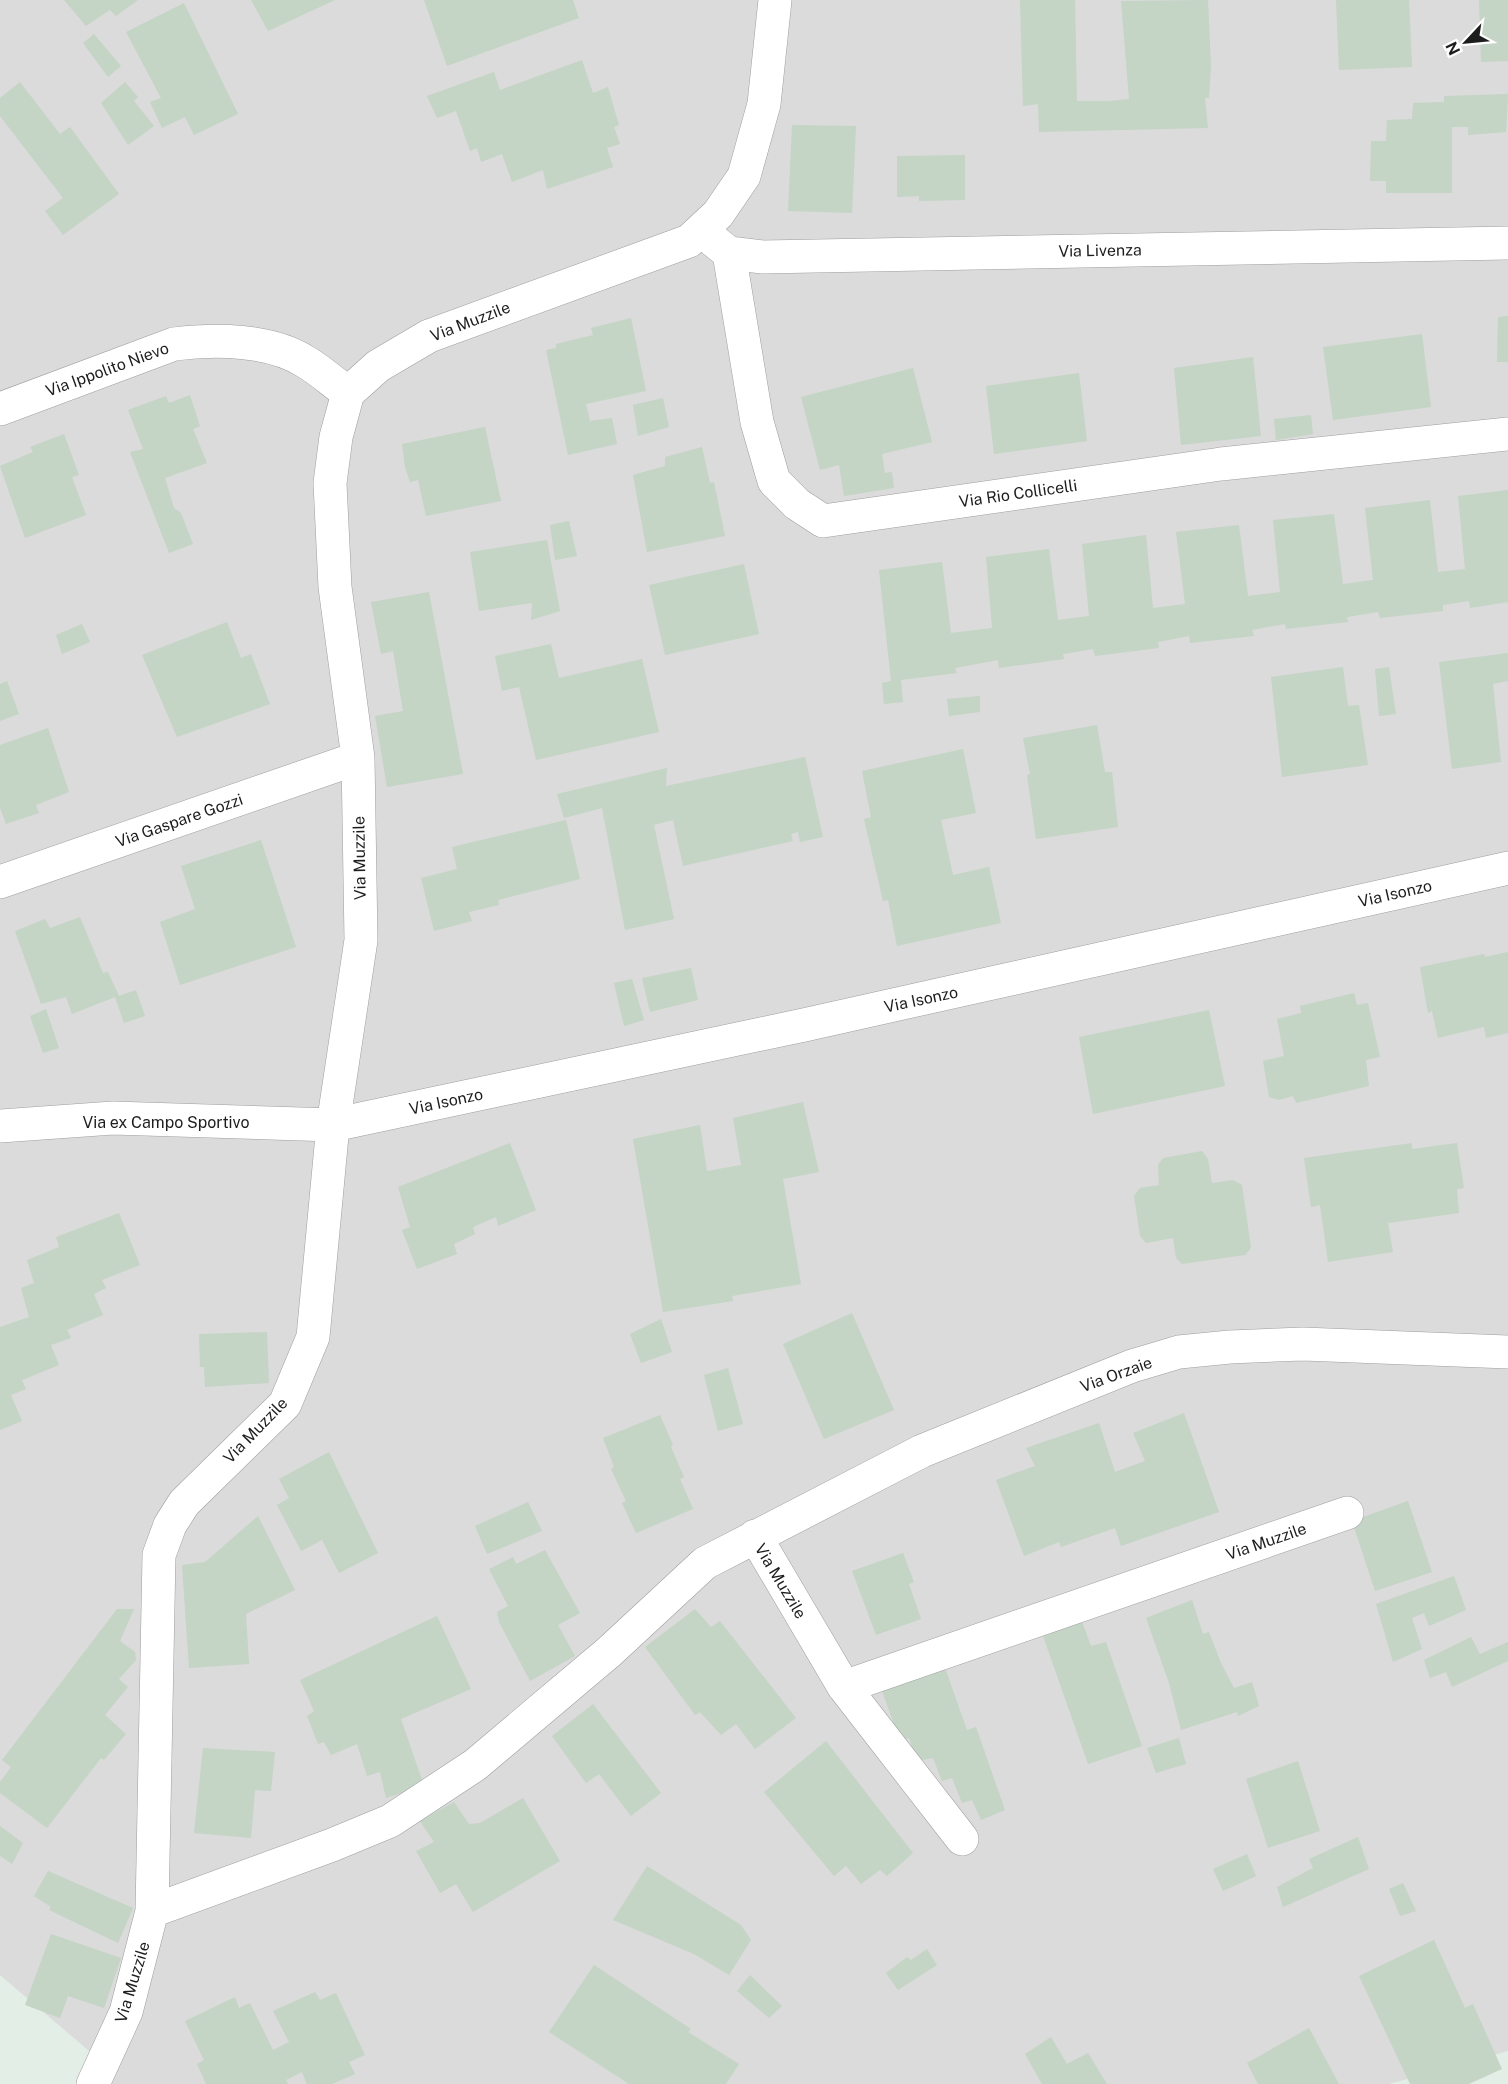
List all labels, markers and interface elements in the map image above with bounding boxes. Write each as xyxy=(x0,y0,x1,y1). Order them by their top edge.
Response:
north arrow xyxy=(1436,12,1496,72)
text: N xyxy=(1442,39,1464,58)
street label: Via Livenza xyxy=(1058,240,1142,261)
street label: Via Muzzile xyxy=(428,298,513,345)
street label: Via Ippolito Nievo xyxy=(43,338,171,401)
street label: Via Rio Collicelli xyxy=(958,476,1079,511)
street label: Via Gaspare Gozzi xyxy=(113,790,245,851)
street label: Via Muzzile xyxy=(349,816,370,900)
street label: Via Isonzo xyxy=(1356,876,1434,911)
street label: Via Isonzo xyxy=(882,982,960,1017)
street label: Via Isonzo xyxy=(407,1084,485,1119)
street label: Via ex Campo Sportivo xyxy=(82,1113,250,1132)
street label: Via Orzaie xyxy=(1078,1353,1155,1396)
street label: Via Muzzile xyxy=(219,1394,291,1467)
street label: Via Muzzile xyxy=(1223,1519,1309,1564)
street label: Via Muzzile xyxy=(751,1540,810,1622)
street label: Via Muzzile xyxy=(111,1939,154,2025)

